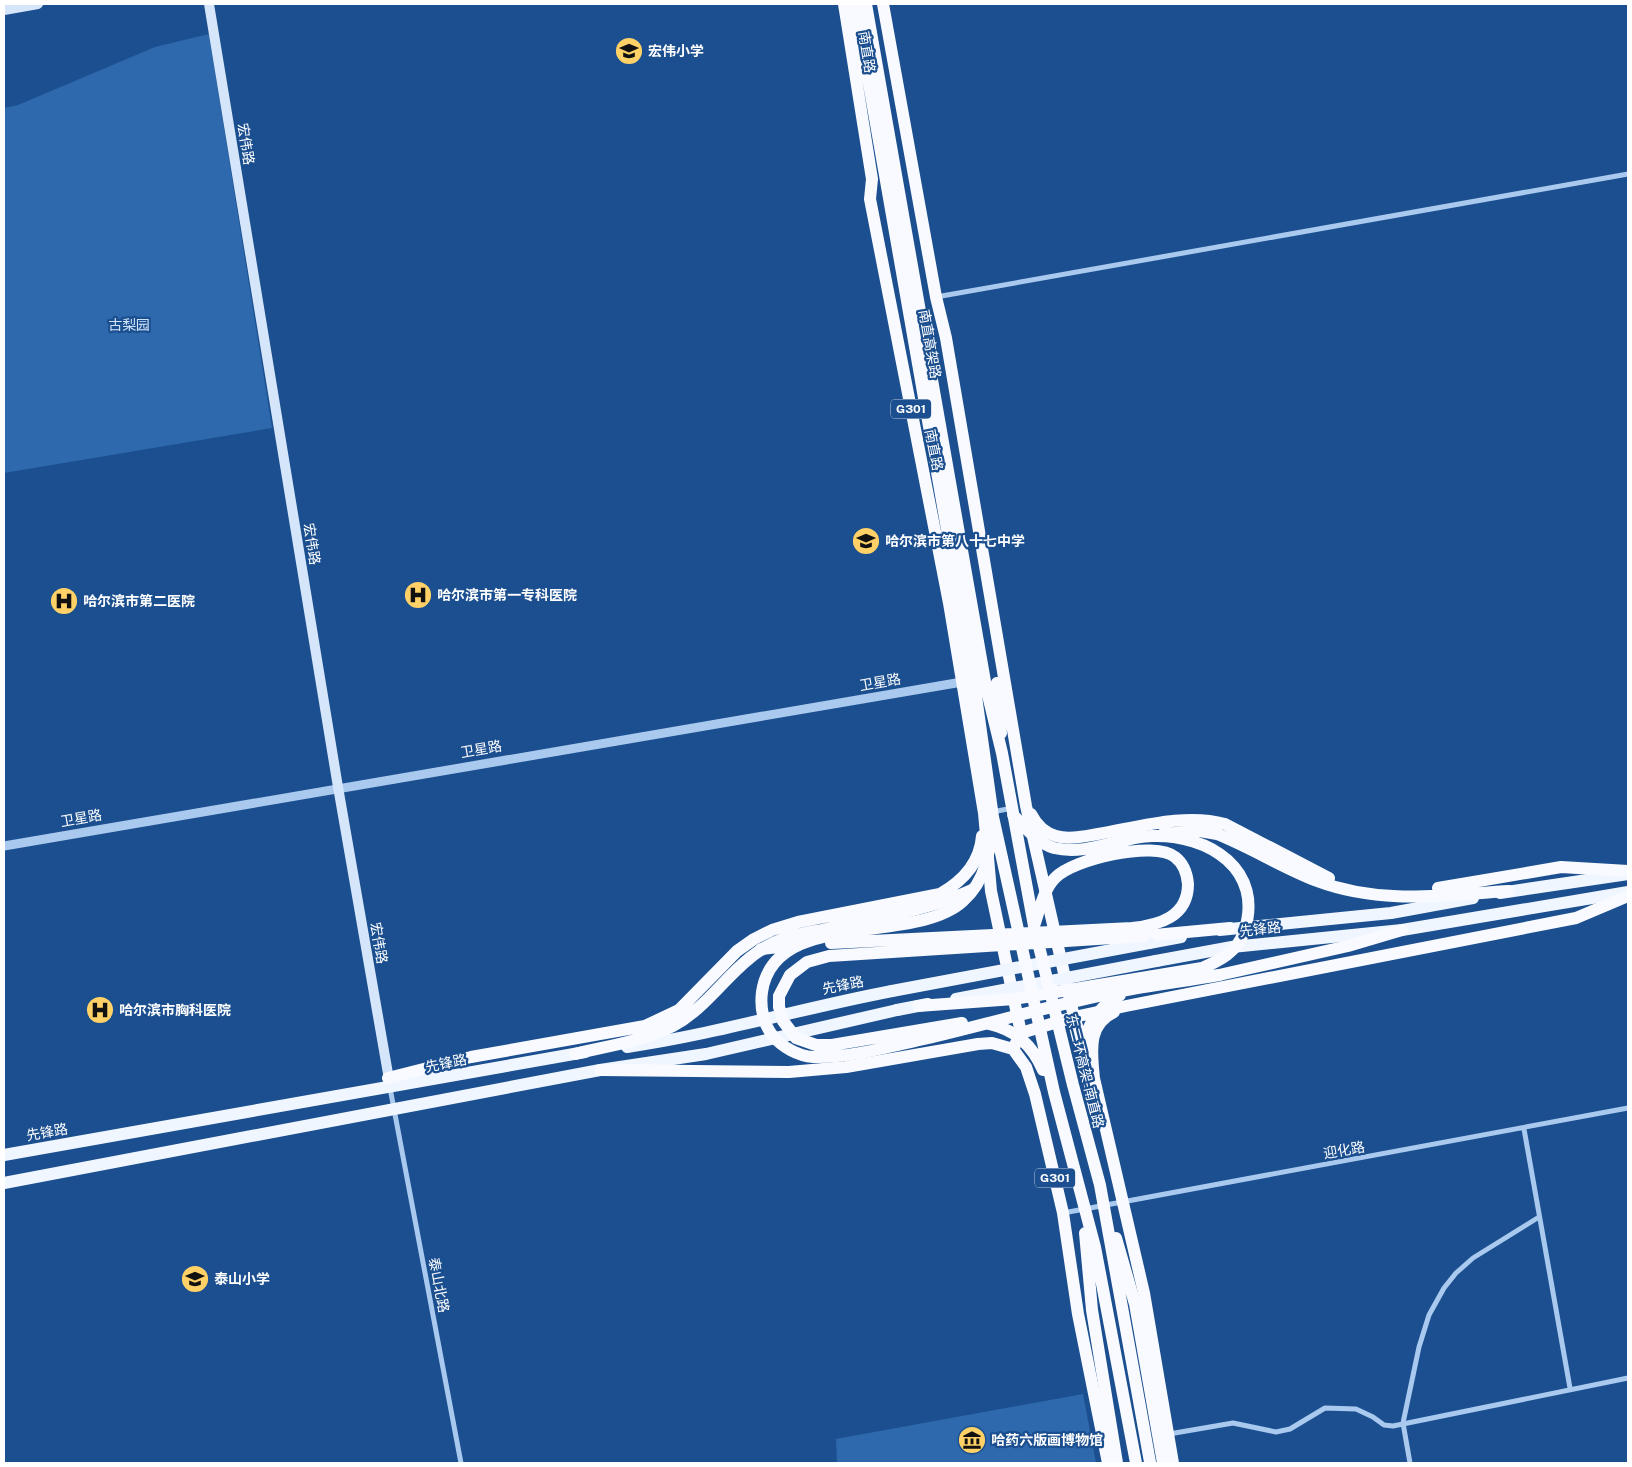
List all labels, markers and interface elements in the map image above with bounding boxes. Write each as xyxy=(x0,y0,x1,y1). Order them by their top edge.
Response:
street label: 南直路 xyxy=(856,30,878,74)
school or university icon: 宏伟小学 xyxy=(614,36,644,66)
place label: 宏伟小学 xyxy=(648,43,704,59)
street label: 宏伟路 xyxy=(235,122,257,166)
street label: 南直高架路 xyxy=(916,308,944,380)
park label: 古梨园 xyxy=(108,317,150,333)
road number: G301 xyxy=(891,399,931,418)
street label: 南直路 xyxy=(922,428,946,472)
street label: 宏伟路 xyxy=(301,522,323,566)
school or university icon: 哈尔滨市第八十七中学 xyxy=(851,526,881,556)
place label: 哈尔滨市第八十七中学 xyxy=(885,533,1025,549)
hospital icon: 哈尔滨市第一专科医院 xyxy=(403,580,433,610)
hospital icon: 哈尔滨市第二医院 xyxy=(49,586,79,616)
place label: 哈尔滨市第一专科医院 xyxy=(437,587,577,603)
place label: 哈尔滨市第二医院 xyxy=(83,593,195,609)
street label: 卫星路 xyxy=(858,670,902,694)
street label: 卫星路 xyxy=(459,737,503,761)
street label: 卫星路 xyxy=(59,806,103,830)
street label: 先锋路 xyxy=(1238,919,1282,939)
street label: 宏伟路 xyxy=(367,921,391,965)
street label: 先锋路 xyxy=(821,973,865,997)
hospital icon: 哈尔滨市胸科医院 xyxy=(85,995,115,1025)
place label: 哈尔滨市胸科医院 xyxy=(119,1002,231,1018)
street label: 东二环高架-南直路 xyxy=(1063,1012,1107,1130)
street label: 先锋路 xyxy=(424,1051,468,1075)
street label: 先锋路 xyxy=(25,1120,69,1144)
street label: 迎化路 xyxy=(1322,1138,1366,1162)
road number: G301 xyxy=(1035,1168,1075,1188)
street label: 泰山北路 xyxy=(426,1256,452,1314)
school or university icon: 泰山小学 xyxy=(180,1264,210,1294)
place label: 泰山小学 xyxy=(214,1271,270,1287)
museum icon: 哈药六版画博物馆 xyxy=(957,1425,987,1455)
place label: 哈药六版画博物馆 xyxy=(991,1432,1103,1448)

